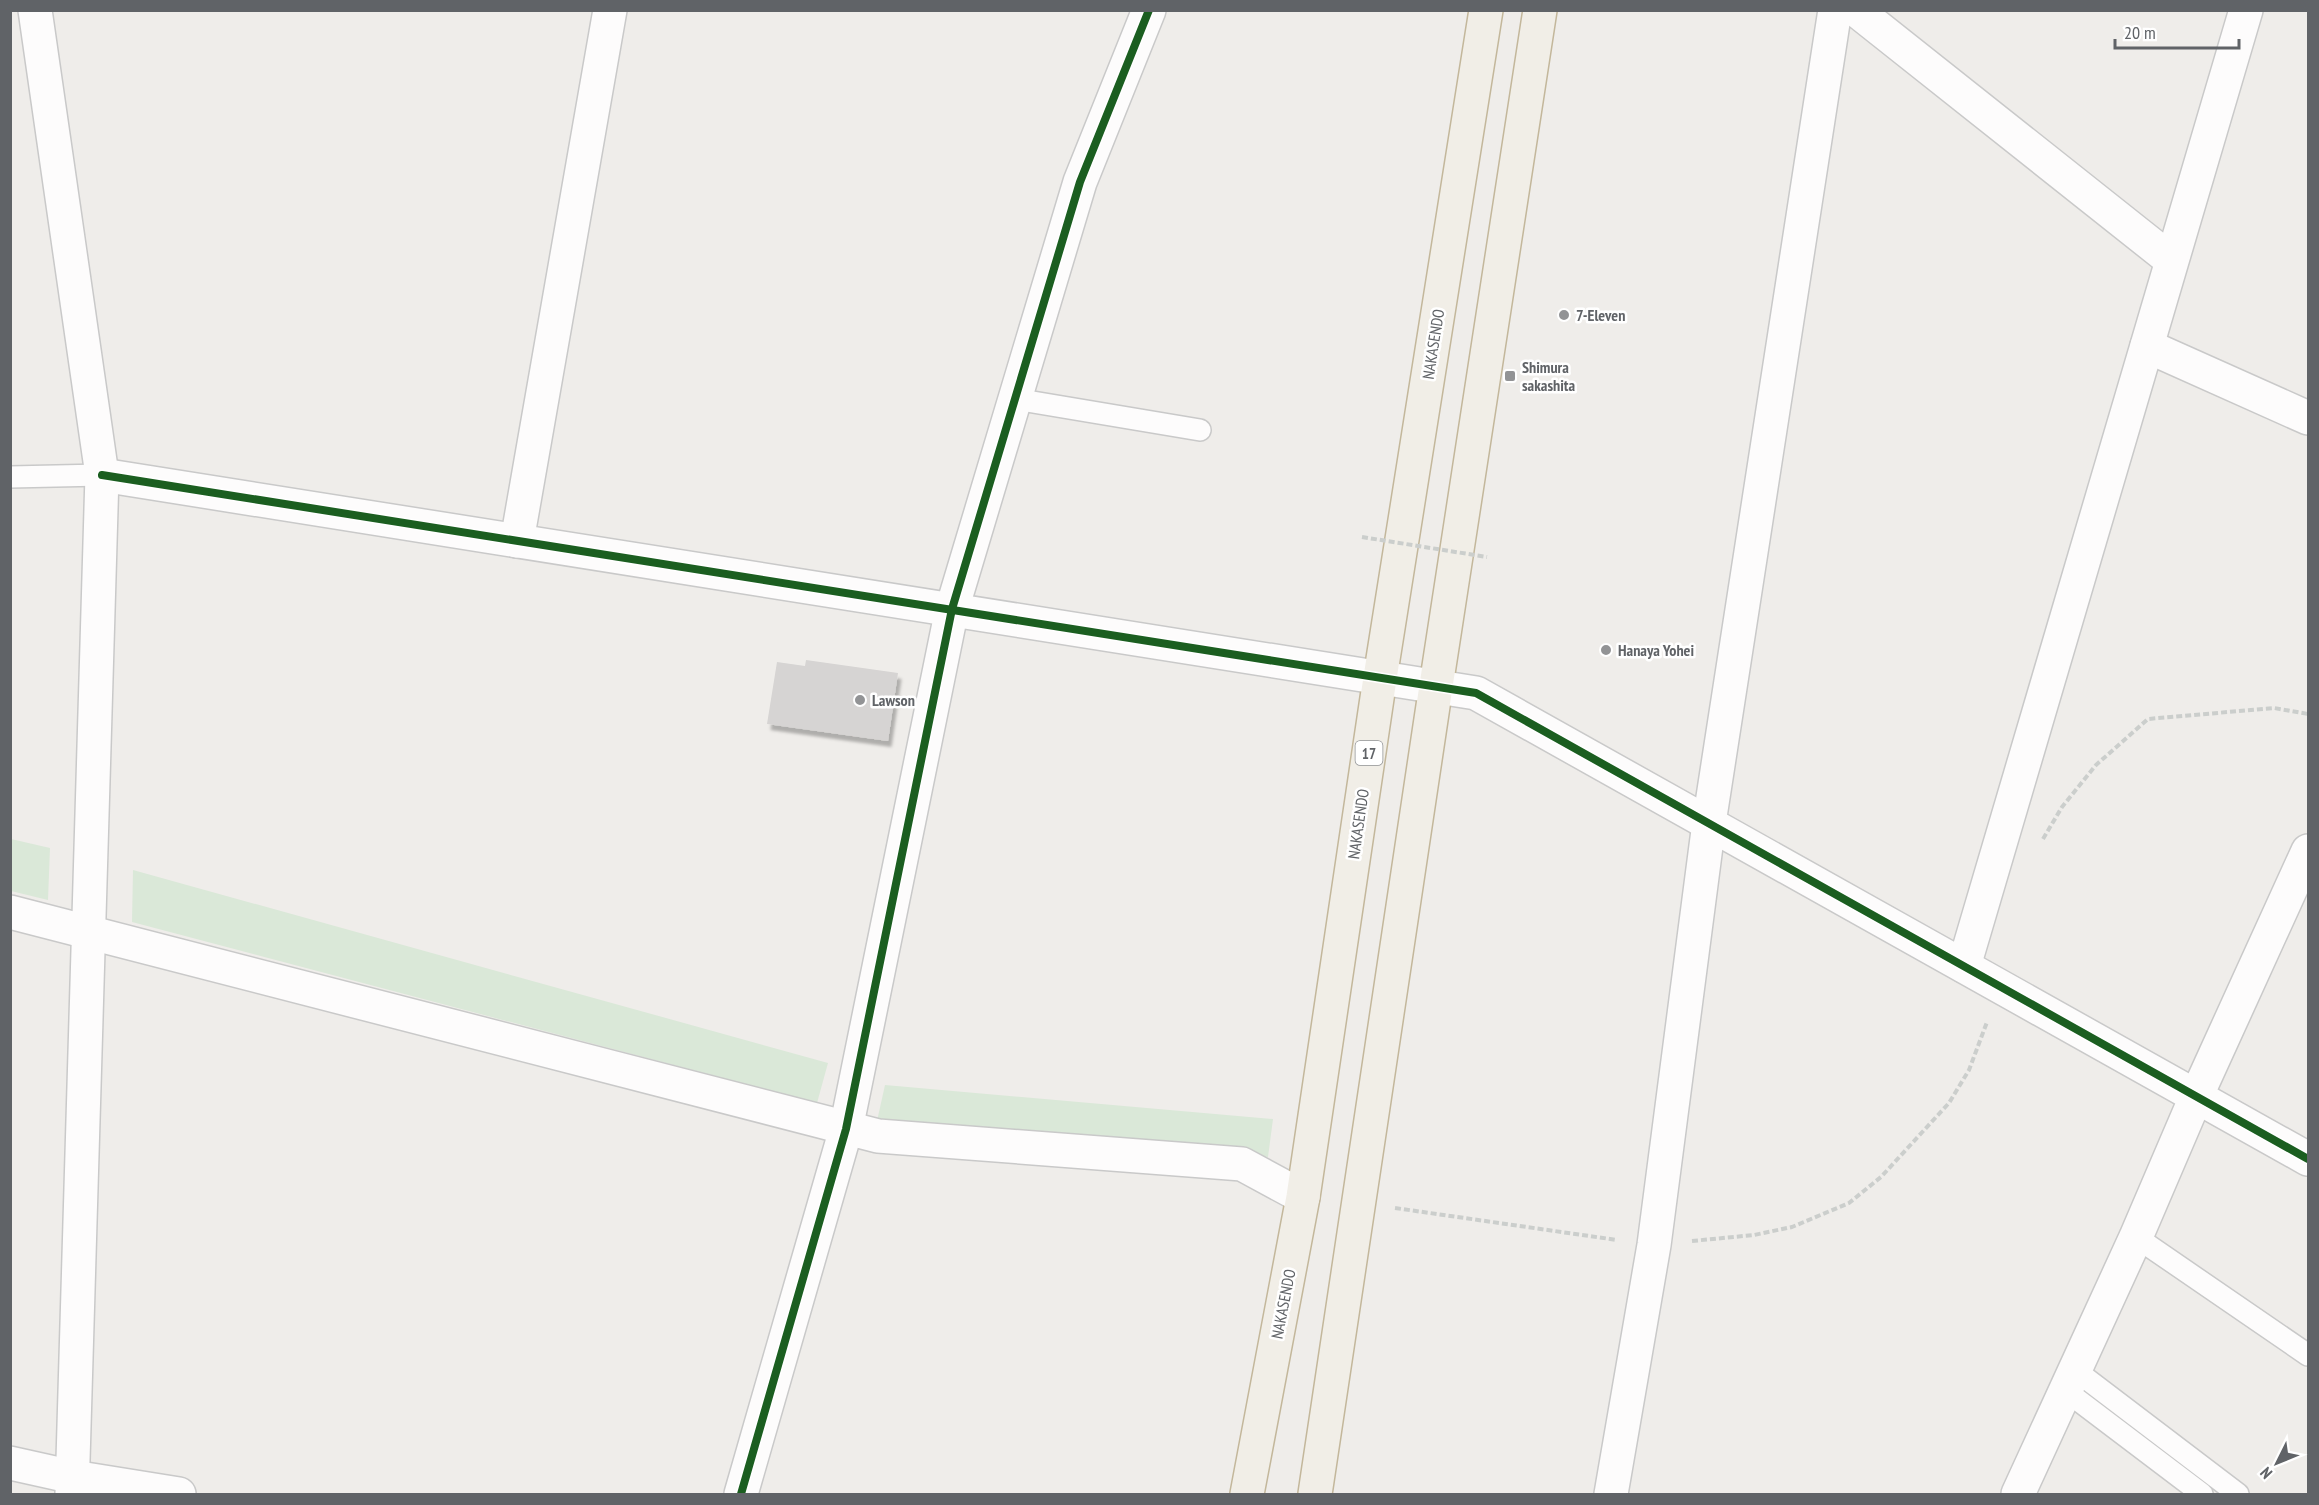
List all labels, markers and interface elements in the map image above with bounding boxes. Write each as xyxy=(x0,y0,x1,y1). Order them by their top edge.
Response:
scale bar xyxy=(2115,12,2240,50)
text: 20 m xyxy=(2124,21,2156,44)
place label: 7-Eleven xyxy=(1576,305,1625,325)
street label: NAKASENDO xyxy=(1418,307,1448,381)
marker: 7-Eleven xyxy=(1557,308,1571,322)
place label: Shimura sakashita xyxy=(1522,357,1575,395)
marker: Shimura sakashita xyxy=(1503,369,1517,383)
place label: Hanaya Yohei xyxy=(1618,640,1694,660)
marker: Hanaya Yohei xyxy=(1599,643,1613,657)
place label: Lawson xyxy=(872,690,915,710)
marker: Lawson xyxy=(853,693,867,707)
road number: 17 xyxy=(1356,741,1382,765)
street label: NAKASENDO xyxy=(1343,787,1373,860)
street label: NAKASENDO xyxy=(1266,1267,1300,1341)
north arrow xyxy=(2247,1433,2307,1493)
text: N xyxy=(2256,1463,2276,1483)

